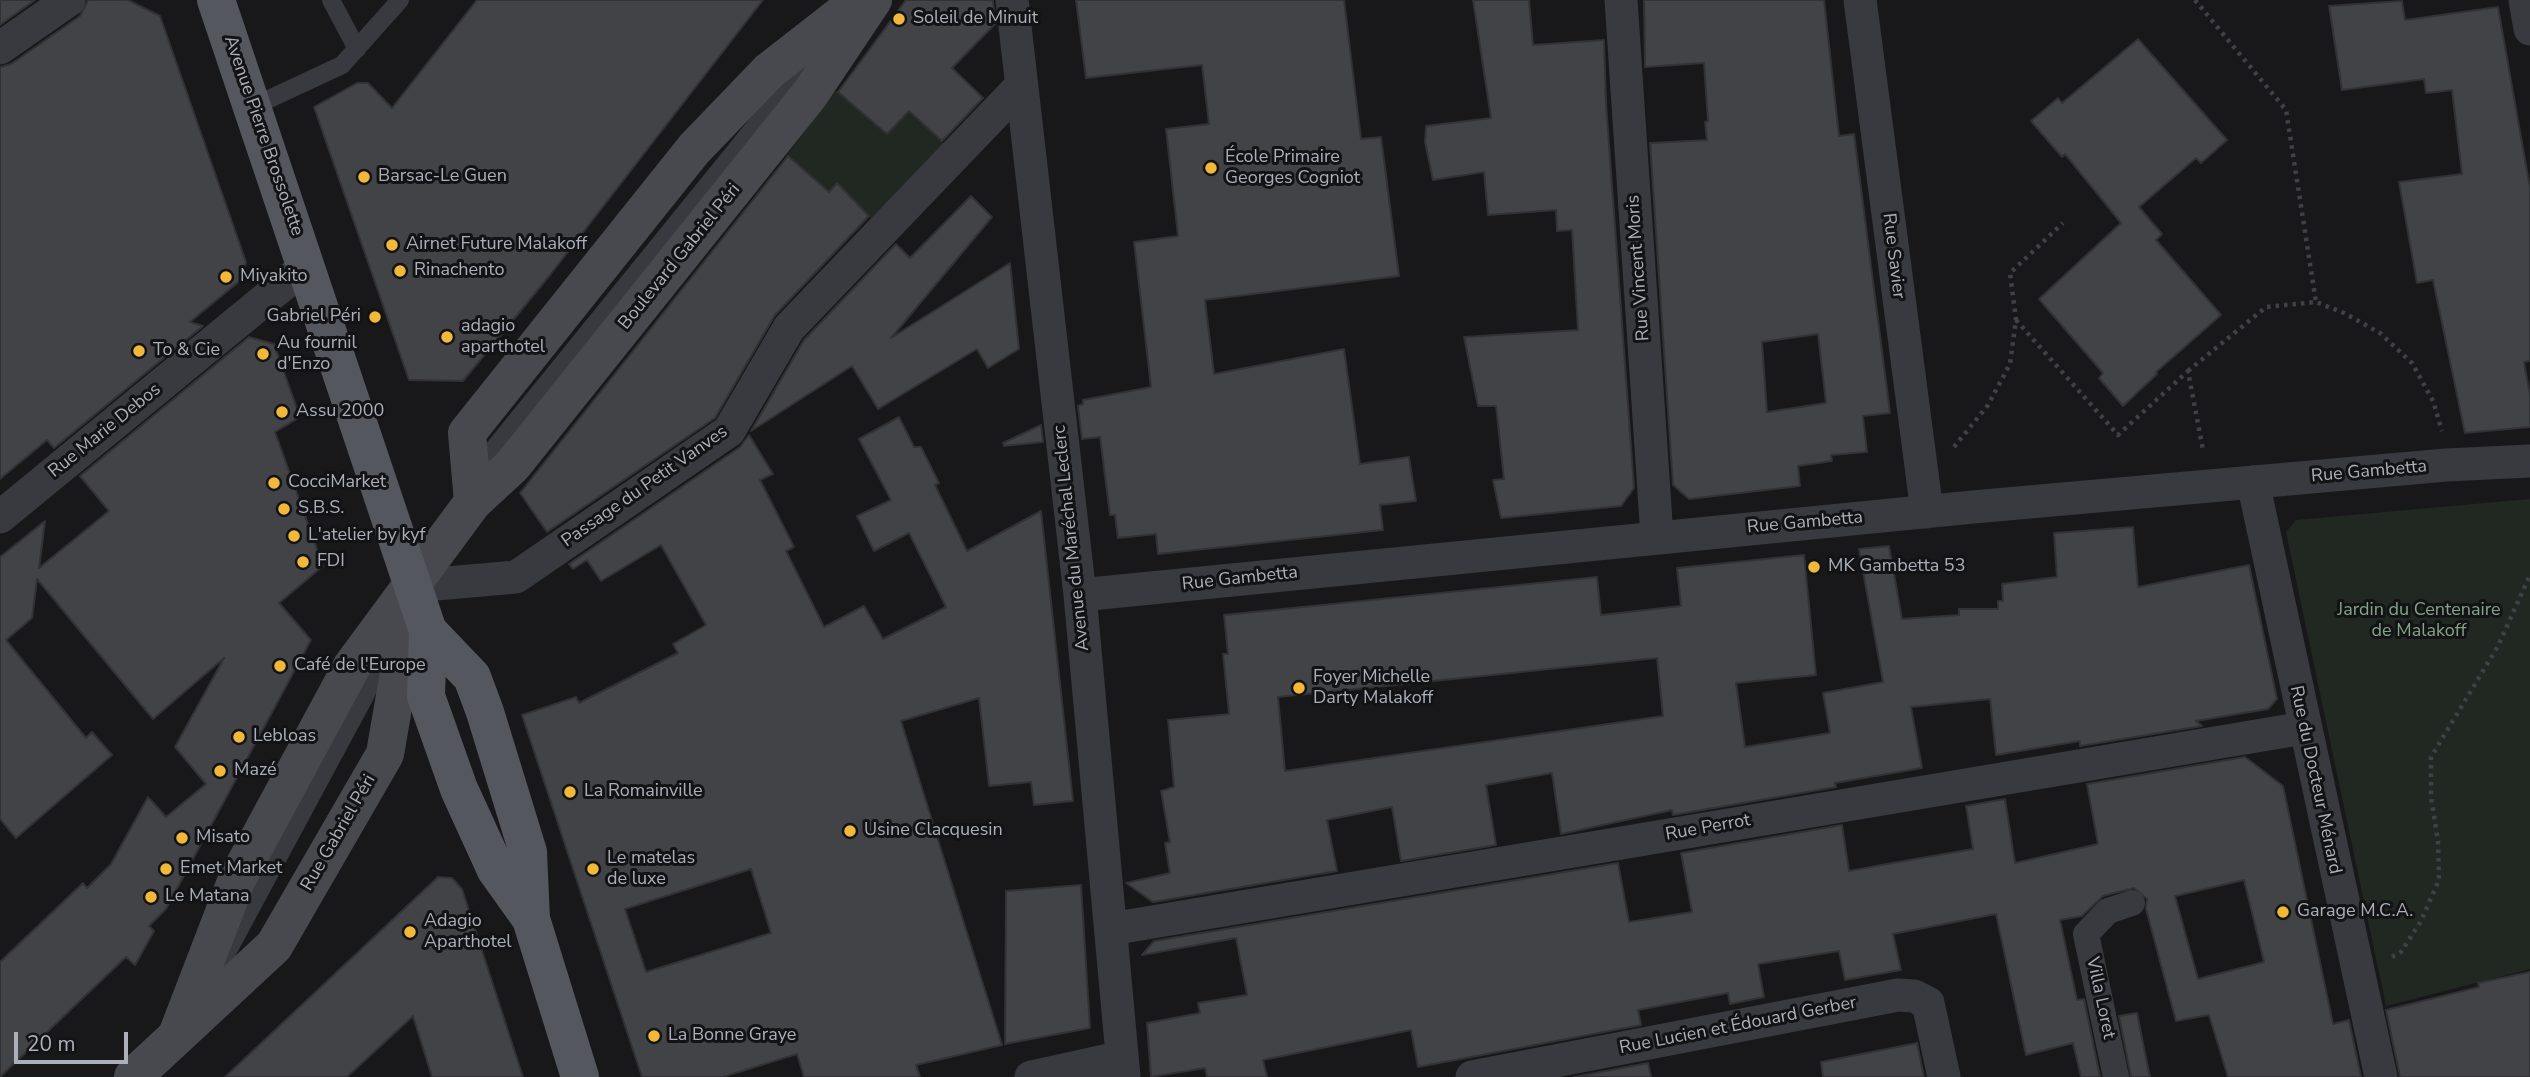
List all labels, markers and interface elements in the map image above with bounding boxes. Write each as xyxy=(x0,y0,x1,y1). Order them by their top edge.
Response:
place label: Soleil de Minuit xyxy=(913,8,1038,30)
marker: Soleil de Minuit xyxy=(891,11,907,27)
street label: Avenue Pierre Brossolette xyxy=(219,33,307,239)
place label: École Primaire Georges Cogniot xyxy=(1225,147,1360,190)
marker: École Primaire Georges Cogniot xyxy=(1203,160,1219,176)
place label: Barsac-Le Guen xyxy=(378,166,507,188)
marker: Barsac-Le Guen xyxy=(356,169,372,185)
street label: Boulevard Gabriel Péri xyxy=(614,180,746,334)
street label: Rue Vincent Moris xyxy=(1623,194,1655,342)
street label: Rue Savier xyxy=(1877,212,1909,300)
place label: Airnet Future Malakoff xyxy=(406,234,587,256)
marker: Airnet Future Malakoff xyxy=(384,237,400,253)
place label: Rinachento xyxy=(414,260,505,282)
marker: Rinachento xyxy=(392,263,408,279)
place label: Miyakito xyxy=(240,266,308,288)
marker: Miyakito xyxy=(218,269,234,285)
place label: Gabriel Péri xyxy=(267,306,361,328)
marker: Gabriel Péri xyxy=(367,309,383,325)
place label: adagio aparthotel xyxy=(461,316,545,358)
marker: adagio aparthotel xyxy=(439,329,455,345)
place label: Au fournil d'Enzo xyxy=(277,333,357,376)
place label: To & Cie xyxy=(153,340,220,362)
marker: To & Cie xyxy=(131,343,147,359)
marker: Au fournil d'Enzo xyxy=(255,346,271,362)
street label: Rue Marie Debos xyxy=(45,379,165,483)
place label: Assu 2000 xyxy=(296,401,384,423)
marker: Assu 2000 xyxy=(274,404,290,420)
street label: Passage du Petit Vanves xyxy=(558,421,732,553)
street label: Avenue du Maréchal Leclerc xyxy=(1049,424,1095,652)
street label: Rue Gambetta xyxy=(2310,456,2428,488)
place label: CocciMarket xyxy=(288,472,386,494)
marker: CocciMarket xyxy=(266,475,282,491)
place label: S.B.S. xyxy=(298,498,344,520)
marker: S.B.S. xyxy=(276,501,292,517)
street label: Rue Gambetta xyxy=(1746,507,1864,539)
place label: L'atelier by kyf xyxy=(308,525,426,547)
marker: L'atelier by kyf xyxy=(286,528,302,544)
place label: FDI xyxy=(317,551,345,573)
marker: FDI xyxy=(295,554,311,570)
place label: MK Gambetta 53 xyxy=(1828,556,1965,578)
marker: MK Gambetta 53 xyxy=(1806,559,1822,575)
street label: Rue Gambetta xyxy=(1181,562,1299,596)
park label: Jardin du Centenaire de Malakoff xyxy=(2337,600,2501,642)
place label: Café de l'Europe xyxy=(294,655,426,677)
marker: Café de l'Europe xyxy=(272,658,288,674)
place label: Foyer Michelle Darty Malakoff xyxy=(1313,667,1433,710)
marker: Foyer Michelle Darty Malakoff xyxy=(1291,680,1307,696)
street label: Rue du Docteur Ménard xyxy=(2285,684,2345,876)
place label: Lebloas xyxy=(253,726,316,748)
marker: Lebloas xyxy=(231,729,247,745)
place label: Mazé xyxy=(234,760,277,782)
marker: Mazé xyxy=(212,763,228,779)
street label: Rue Gabriel Péri xyxy=(297,771,381,895)
place label: La Romainville xyxy=(584,781,703,803)
marker: La Romainville xyxy=(562,784,578,800)
street label: Rue Perrot xyxy=(1664,810,1752,846)
place label: Usine Clacquesin xyxy=(864,820,1003,842)
marker: Usine Clacquesin xyxy=(842,823,858,839)
place label: Misato xyxy=(196,827,250,849)
marker: Misato xyxy=(174,830,190,846)
place label: Le matelas de luxe xyxy=(607,848,695,890)
place label: Emet Market xyxy=(180,858,282,880)
marker: Emet Market xyxy=(158,861,174,877)
marker: Le matelas de luxe xyxy=(585,861,601,877)
place label: Le Matana xyxy=(165,886,249,908)
marker: Le Matana xyxy=(143,889,159,905)
place label: Garage M.C.A. xyxy=(2297,901,2413,923)
marker: Garage M.C.A. xyxy=(2275,904,2291,920)
place label: Adagio Aparthotel xyxy=(424,911,512,954)
marker: Adagio Aparthotel xyxy=(402,924,418,940)
street label: Villa Loret xyxy=(2081,955,2119,1041)
street label: Rue Lucien et Édouard Gerber xyxy=(1618,992,1858,1060)
scale bar xyxy=(18,1018,131,1062)
place label: La Bonne Graye xyxy=(668,1025,796,1047)
marker: La Bonne Graye xyxy=(646,1028,662,1044)
text: 20 m xyxy=(27,1030,76,1058)

